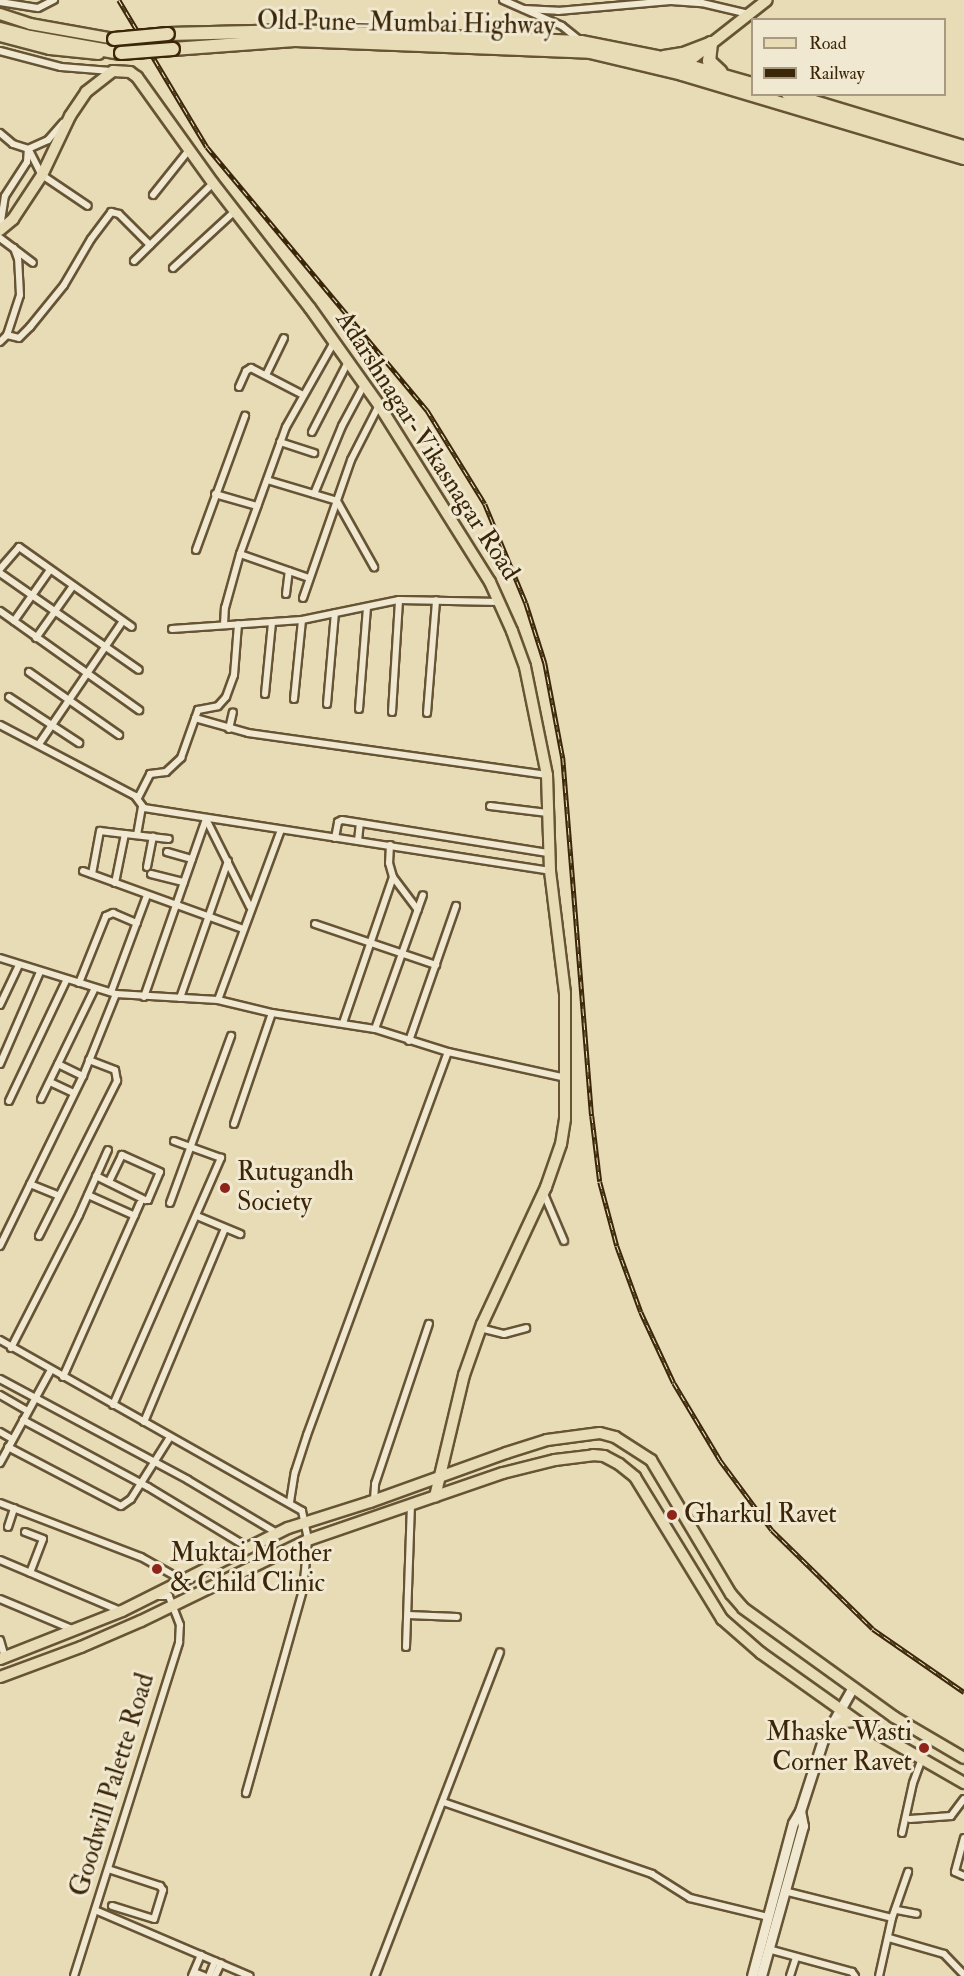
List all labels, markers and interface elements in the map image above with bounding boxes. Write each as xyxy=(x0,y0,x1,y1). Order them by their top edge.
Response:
street label: Old Pune–Mumbai Highway xyxy=(257,6,555,42)
legend xyxy=(751,18,946,96)
text: Road xyxy=(809,32,847,55)
text: Railway xyxy=(809,62,865,85)
street label: Adarshnagar-Vikasnagar Road xyxy=(328,306,526,586)
place label: Rutugandh Society xyxy=(237,1157,354,1218)
marker: Rutugandh Society xyxy=(218,1181,232,1195)
place label: Gharkul Ravet xyxy=(684,1499,837,1531)
marker: Gharkul Ravet xyxy=(665,1508,679,1522)
place label: Muktai Mother & Child Clinic xyxy=(170,1538,332,1600)
marker: Muktai Mother & Child Clinic xyxy=(148,1560,166,1578)
street label: Goodwill Palette Road xyxy=(64,1670,162,1900)
place label: Mhaske Wasti Corner Ravet xyxy=(766,1717,912,1778)
marker: Mhaske Wasti Corner Ravet xyxy=(917,1741,931,1755)

